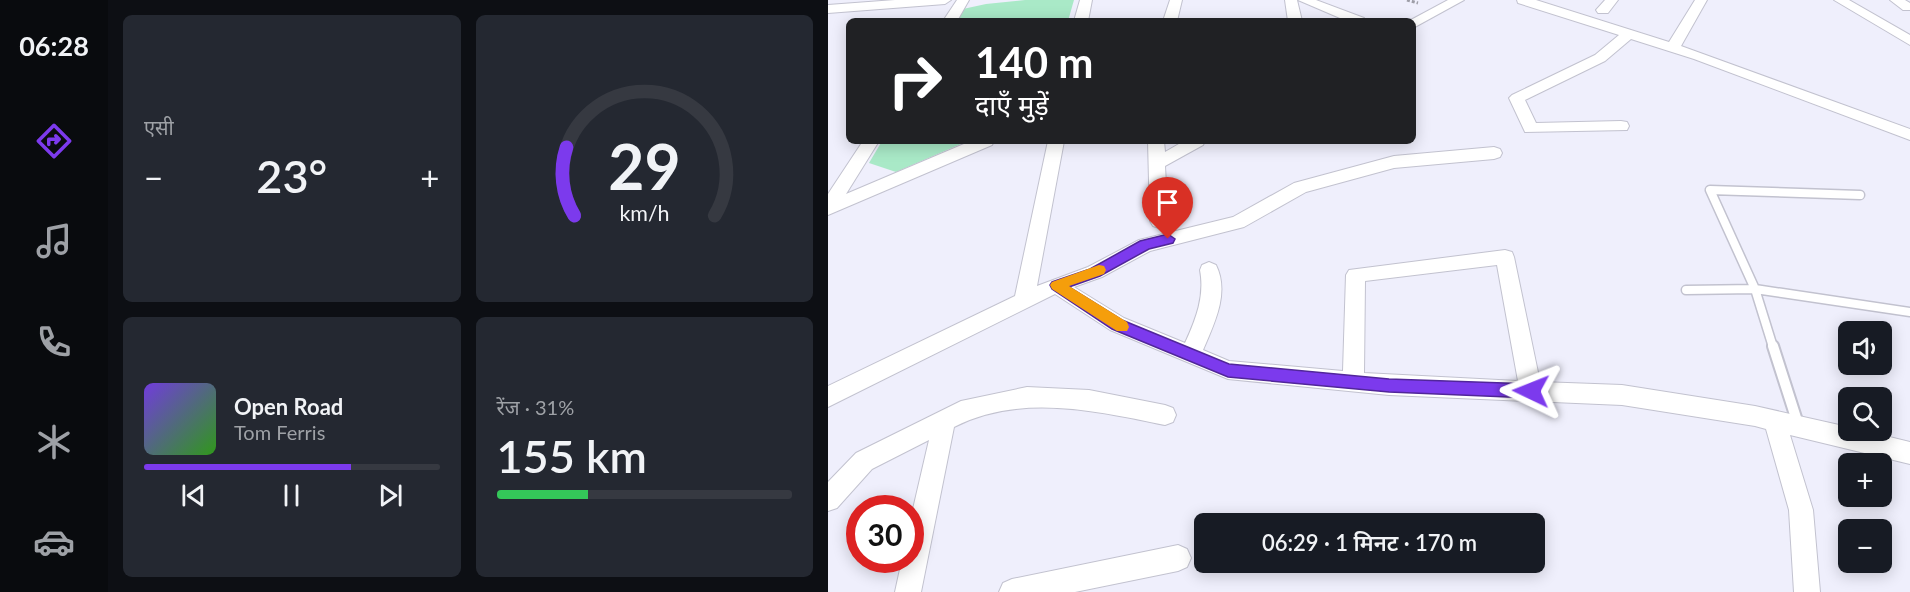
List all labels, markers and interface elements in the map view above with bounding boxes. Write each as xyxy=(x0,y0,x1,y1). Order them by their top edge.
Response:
text: 06:28 xyxy=(19,29,89,62)
text: 140 m xyxy=(975,37,1093,87)
icon: right xyxy=(876,42,954,120)
text: दाएँ मुड़ें xyxy=(975,88,1049,121)
text: एसी xyxy=(144,115,174,139)
icon: directions xyxy=(33,120,75,162)
text: 29 xyxy=(608,128,680,203)
text: 23° xyxy=(256,149,327,203)
text: − xyxy=(144,157,163,197)
text: + xyxy=(420,157,439,197)
pin xyxy=(1142,177,1193,239)
icon: arrive xyxy=(1151,186,1184,219)
text: km/h xyxy=(619,200,669,226)
icon: music xyxy=(33,220,75,262)
icon: phone xyxy=(33,321,75,363)
map controls xyxy=(1838,321,1892,573)
button: sound xyxy=(1838,321,1892,375)
position arrow xyxy=(1499,359,1563,423)
button: search xyxy=(1838,387,1892,441)
text: Open Road xyxy=(234,393,343,420)
text: रेंज · 31% xyxy=(497,395,574,419)
text: Tom Ferris xyxy=(234,420,325,444)
icon: climate xyxy=(33,421,75,463)
text: 155 km xyxy=(497,429,647,483)
button: + xyxy=(1838,453,1892,507)
icon: previous xyxy=(177,479,210,512)
icon: pause xyxy=(275,479,308,512)
icon: next xyxy=(374,479,407,512)
speed limit sign: 30 xyxy=(846,495,924,573)
button: − xyxy=(1838,519,1892,573)
icon: car xyxy=(33,521,75,563)
text: 06:29 · 1 मिनट · 170 m xyxy=(1262,529,1477,556)

